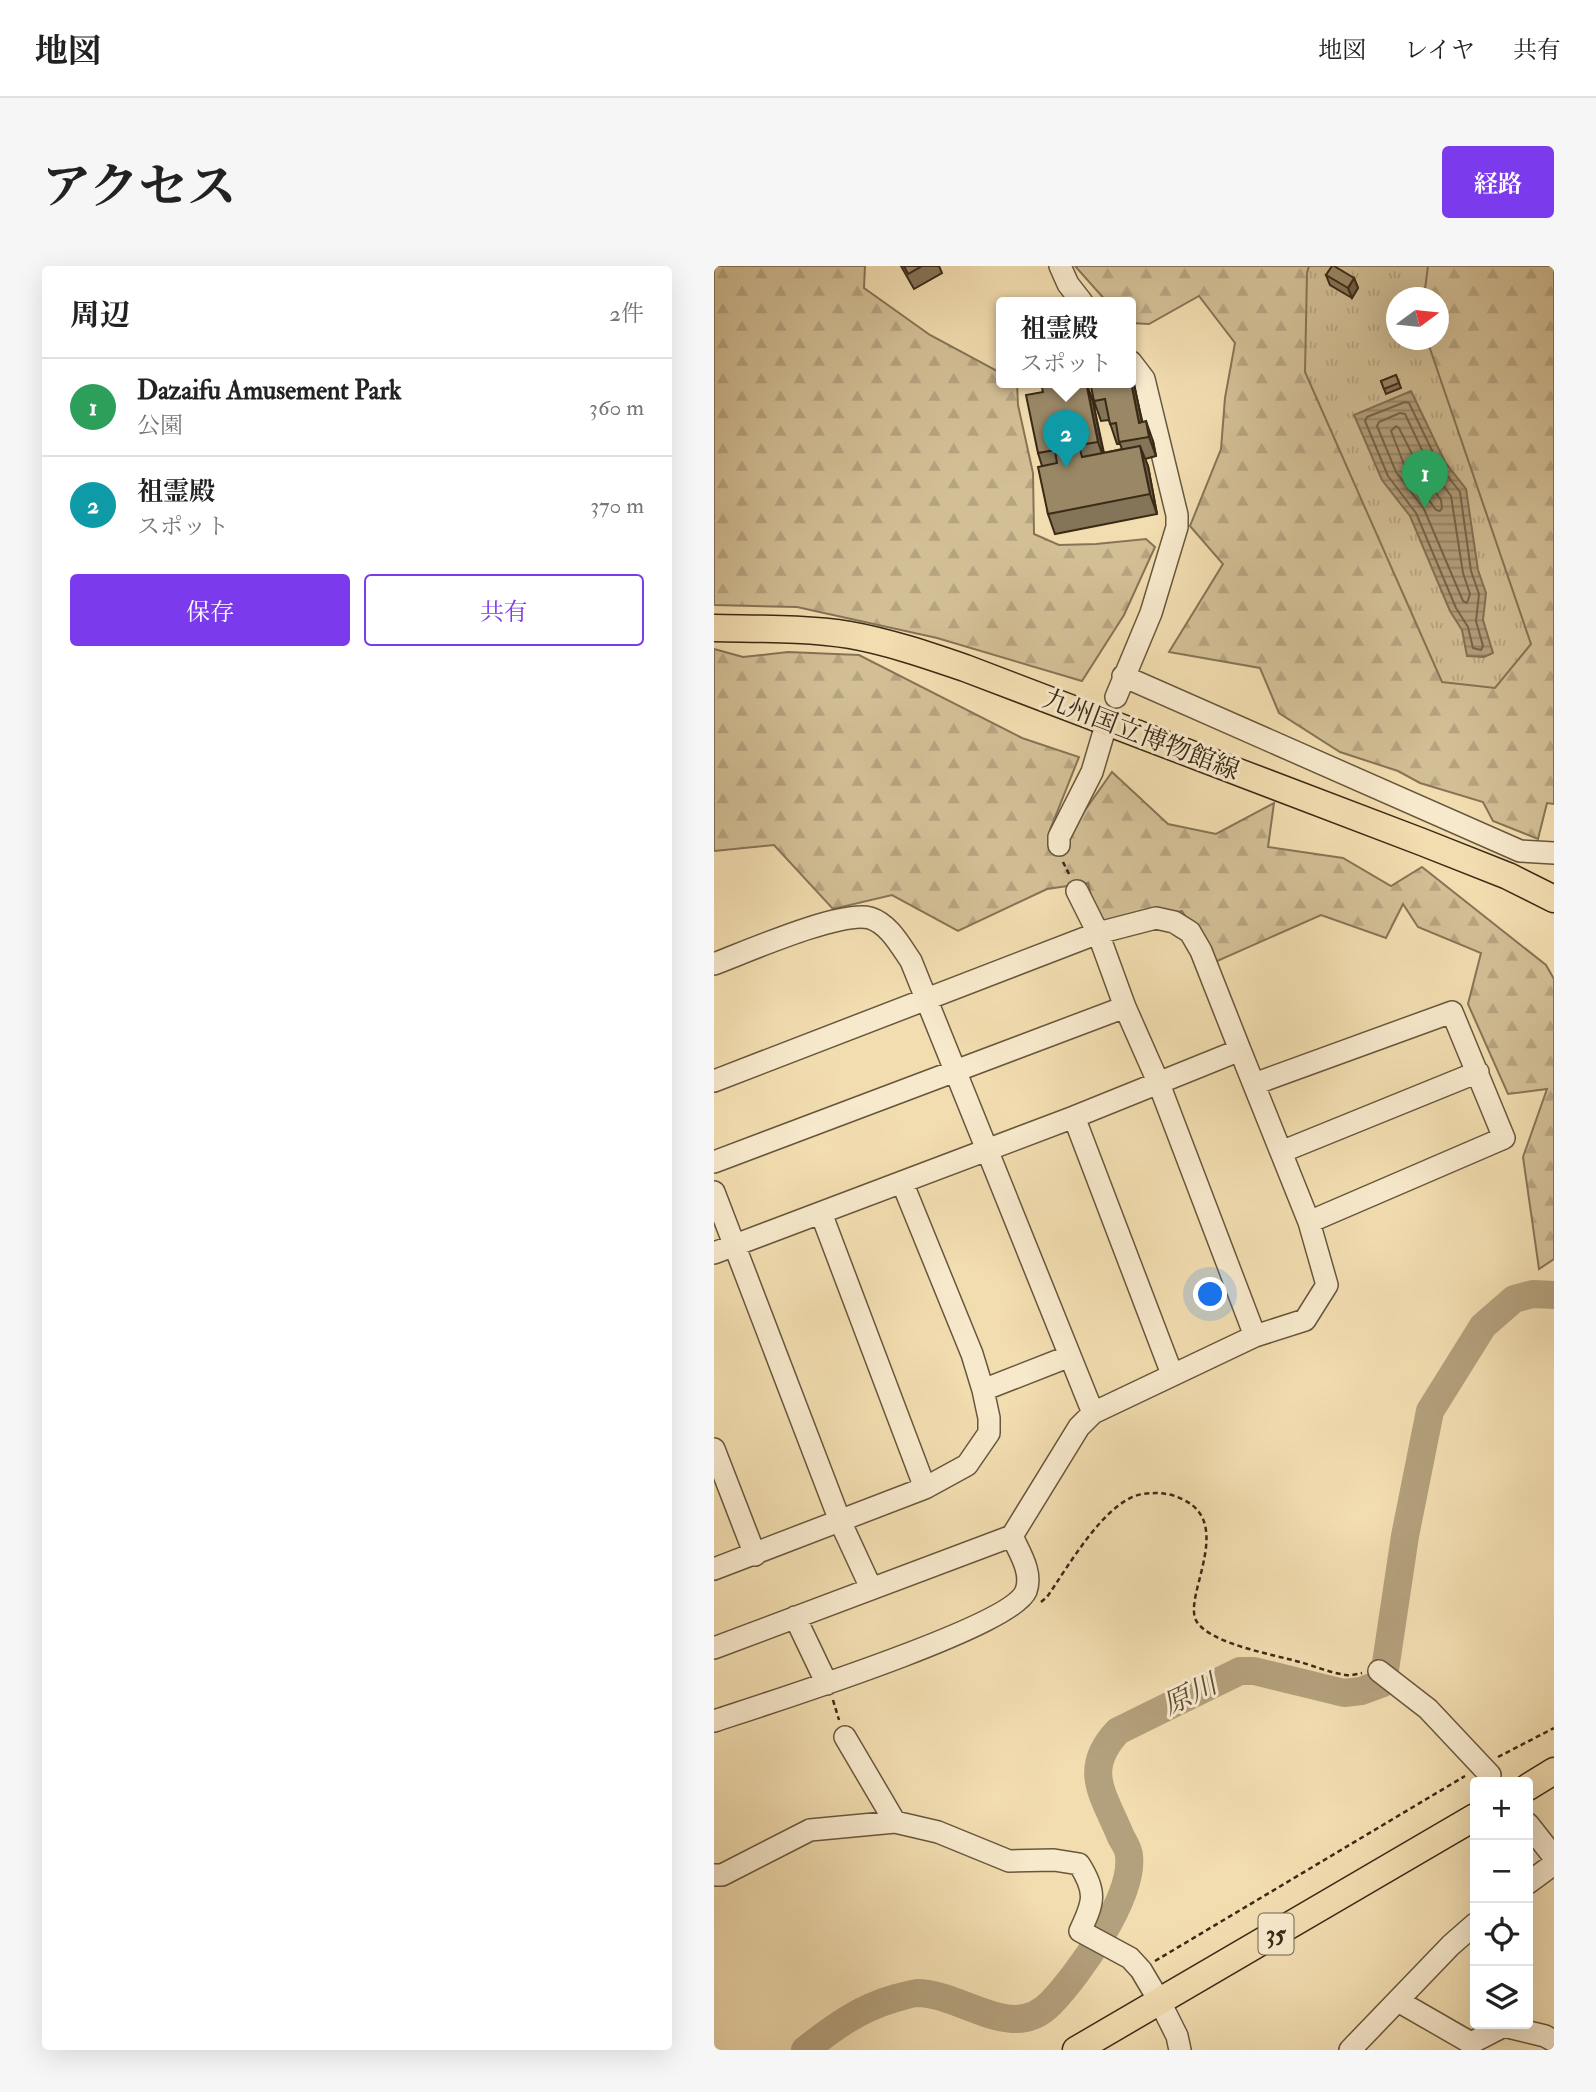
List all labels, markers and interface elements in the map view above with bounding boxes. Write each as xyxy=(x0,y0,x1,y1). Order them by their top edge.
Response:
text: 地図 xyxy=(35,31,101,72)
text: 地図 xyxy=(1318,35,1366,66)
text: レイヤ xyxy=(1404,35,1475,66)
text: 共有 xyxy=(1513,35,1561,66)
button: 経路 xyxy=(1442,146,1554,218)
text: アクセス xyxy=(42,157,237,218)
north arrow xyxy=(1386,287,1449,350)
text: 周辺 xyxy=(70,297,130,334)
popup xyxy=(996,297,1136,388)
text: 2件 xyxy=(609,299,644,328)
text: 祖霊殿 xyxy=(1020,313,1098,345)
text: スポット xyxy=(1020,349,1112,378)
text: Dazaifu Amusement Park xyxy=(137,375,402,407)
text: 1 xyxy=(89,393,97,422)
text: 360 m xyxy=(589,393,644,422)
pin: 2 xyxy=(1043,410,1089,468)
text: 公園 xyxy=(137,411,183,440)
pin: 1 xyxy=(1402,450,1448,508)
text: 祖霊殿 xyxy=(137,476,215,508)
text: 2 xyxy=(87,491,99,520)
text: 370 m xyxy=(590,491,644,520)
text: スポット xyxy=(137,512,229,541)
button: 保存 xyxy=(70,574,350,646)
button: 共有 xyxy=(364,574,644,646)
street label: 九州国立博物館線 xyxy=(1038,683,1244,787)
your location xyxy=(1193,1277,1227,1311)
water label: 原川 xyxy=(1157,1666,1226,1723)
map controls xyxy=(1470,1777,1533,2029)
button: + xyxy=(1470,1777,1533,1840)
button: − xyxy=(1470,1840,1533,1903)
button: locate xyxy=(1470,1903,1533,1966)
road number: 35 xyxy=(1258,1914,1294,1954)
button: layers xyxy=(1470,1966,1533,2029)

